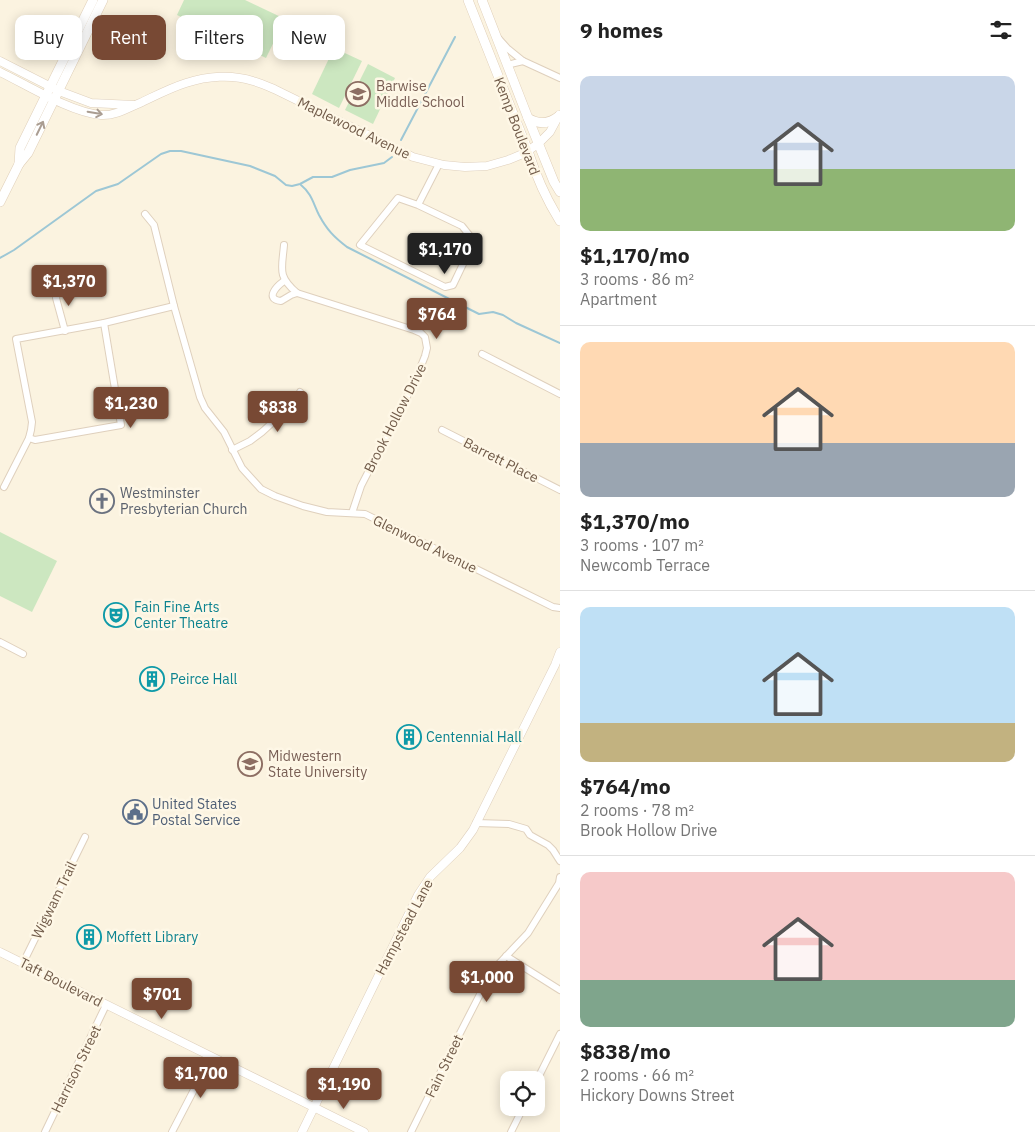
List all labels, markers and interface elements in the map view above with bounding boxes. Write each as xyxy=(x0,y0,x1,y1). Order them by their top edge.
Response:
chip: Buy xyxy=(15,15,82,60)
chip: Rent xyxy=(92,15,166,60)
chip: Filters xyxy=(176,15,263,60)
chip: New xyxy=(273,15,345,60)
text: 9 homes xyxy=(580,16,663,44)
icon: filters xyxy=(987,16,1015,44)
street label: Kemp Boulevard xyxy=(490,74,544,178)
place label: Barwise Middle School xyxy=(376,77,465,111)
school or university icon: Barwise Middle School xyxy=(345,81,371,107)
street label: Maplewood Avenue xyxy=(295,93,413,163)
one-way arrow xyxy=(86,109,102,119)
icon: home xyxy=(753,109,843,199)
one-way arrow xyxy=(36,121,45,136)
pin: $1,170 xyxy=(404,232,486,275)
text: $1,170 xyxy=(419,239,471,259)
text: $1,170/mo xyxy=(580,241,690,269)
pin: $1,370 xyxy=(28,264,110,307)
text: 3 rooms · 86 m² xyxy=(580,269,694,289)
text: $1,370 xyxy=(43,271,95,291)
text: Apartment xyxy=(580,289,657,309)
pin: $764 xyxy=(407,298,467,340)
text: $764 xyxy=(418,304,456,324)
street label: Brook Hollow Drive xyxy=(360,360,430,476)
icon: home xyxy=(753,374,843,464)
pin: $1,230 xyxy=(90,386,172,429)
pin: $838 xyxy=(248,390,308,433)
text: $1,230 xyxy=(105,393,157,413)
text: $838 xyxy=(259,397,297,417)
street label: Barrett Place xyxy=(460,433,542,487)
place label: Westminster Presbyterian Church xyxy=(120,484,248,518)
church icon: Westminster Presbyterian Church xyxy=(89,488,115,514)
text: $1,370/mo xyxy=(580,507,690,535)
street label: Glenwood Avenue xyxy=(370,511,480,577)
text: 3 rooms · 107 m² xyxy=(580,535,704,555)
text: Newcomb Terrace xyxy=(580,555,710,575)
place label: Fain Fine Arts Center Theatre xyxy=(134,598,228,632)
theatre icon: Fain Fine Arts Center Theatre xyxy=(103,602,129,628)
icon: home xyxy=(753,639,843,729)
building icon: Peirce Hall xyxy=(139,666,165,692)
place label: Peirce Hall xyxy=(170,670,238,688)
building icon: Centennial Hall xyxy=(396,724,422,750)
place label: Centennial Hall xyxy=(426,728,522,746)
place label: Midwestern State University xyxy=(268,747,367,781)
school or university icon: Midwestern State University xyxy=(237,751,263,777)
text: $764/mo xyxy=(580,772,671,800)
place label: United States Postal Service xyxy=(152,795,241,829)
public building icon: United States Postal Service xyxy=(122,799,148,825)
text: 2 rooms · 78 m² xyxy=(580,800,694,820)
text: Brook Hollow Drive xyxy=(580,820,717,840)
street label: Wigwam Trail xyxy=(27,858,81,942)
street label: Hampstead Lane xyxy=(371,876,437,978)
icon: home xyxy=(753,904,843,994)
building icon: Moffett Library xyxy=(76,924,102,950)
place label: Moffett Library xyxy=(106,928,198,946)
street label: Taft Boulevard xyxy=(16,953,106,1011)
pin: $1,000 xyxy=(446,960,528,1003)
text: $1,000 xyxy=(461,967,513,987)
pin: $701 xyxy=(132,978,192,1020)
text: $701 xyxy=(143,984,181,1004)
street label: Harrison Street xyxy=(47,1022,105,1116)
street label: Fain Street xyxy=(421,1031,467,1100)
text: $838/mo xyxy=(580,1037,671,1065)
pin: $1,700 xyxy=(160,1056,242,1099)
text: $1,700 xyxy=(175,1063,227,1083)
text: 2 rooms · 66 m² xyxy=(580,1065,694,1085)
pin: $1,190 xyxy=(303,1068,385,1110)
map controls xyxy=(500,1071,545,1116)
button: locate xyxy=(500,1071,545,1116)
text: $1,190 xyxy=(318,1074,370,1094)
text: Hickory Downs Street xyxy=(580,1085,735,1105)

